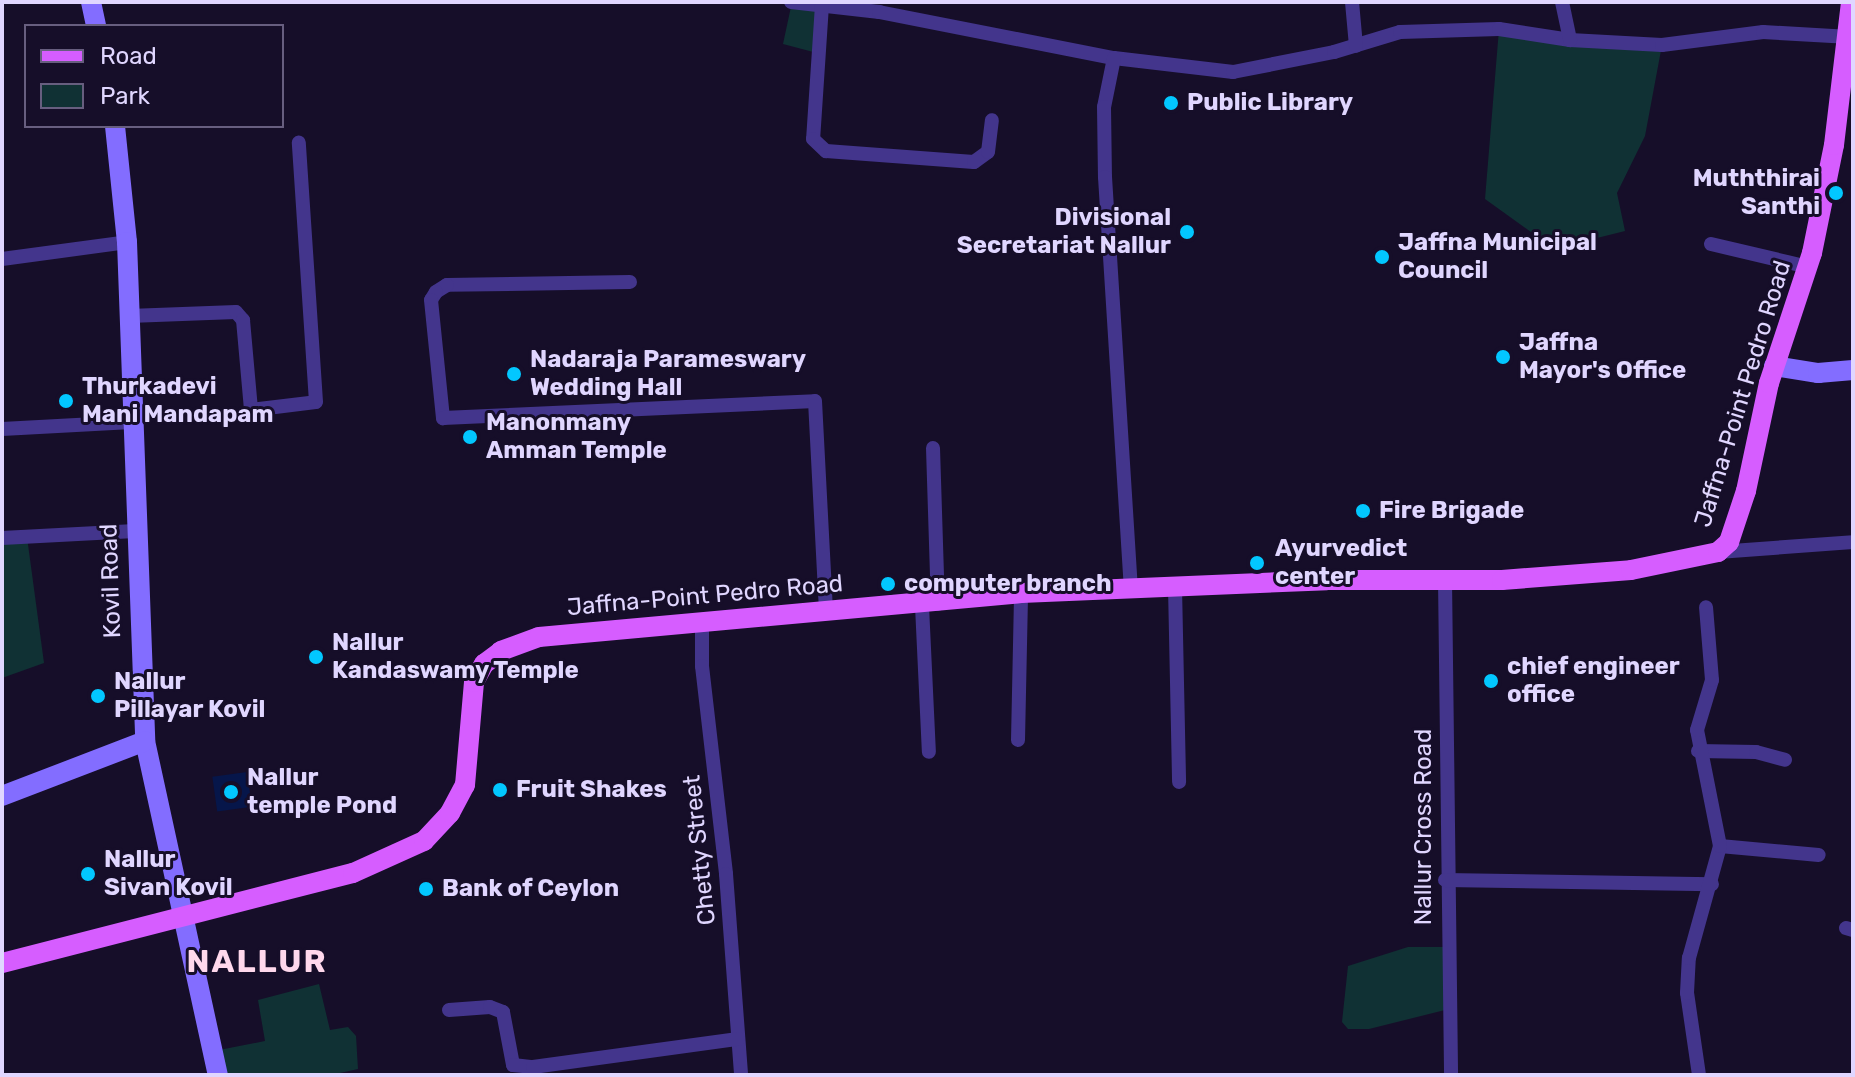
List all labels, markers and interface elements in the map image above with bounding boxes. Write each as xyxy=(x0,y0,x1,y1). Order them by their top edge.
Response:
legend xyxy=(24,24,284,128)
text: Road xyxy=(100,42,157,70)
text: Park xyxy=(100,82,150,110)
place label: Public Library xyxy=(1187,89,1353,117)
marker: Public Library xyxy=(1162,94,1180,112)
place label: Muththirai Santhi xyxy=(1693,165,1820,221)
marker: Muththirai Santhi xyxy=(1827,184,1845,202)
place label: Divisional Secretariat Nallur xyxy=(957,204,1171,260)
marker: Divisional Secretariat Nallur xyxy=(1178,223,1196,241)
place label: Jaffna Municipal Council xyxy=(1398,229,1597,285)
marker: Jaffna Municipal Council xyxy=(1373,248,1391,266)
street label: Jaffna-Point Pedro Road xyxy=(1689,257,1797,531)
place label: Jaffna Mayor's Office xyxy=(1519,329,1686,385)
place label: Nadaraja Parameswary Wedding Hall xyxy=(530,346,806,402)
marker: Jaffna Mayor's Office xyxy=(1494,348,1512,366)
marker: Nadaraja Parameswary Wedding Hall xyxy=(505,365,523,383)
place label: Thurkadevi Mani Mandapam xyxy=(82,373,273,429)
marker: Thurkadevi Mani Mandapam xyxy=(57,392,75,410)
place label: Manonmany Amman Temple xyxy=(486,409,667,465)
marker: Manonmany Amman Temple xyxy=(461,428,479,446)
place label: Fire Brigade xyxy=(1379,497,1524,525)
marker: Fire Brigade xyxy=(1354,502,1372,520)
street label: Kovil Road xyxy=(95,523,127,639)
place label: Ayurvedict center xyxy=(1275,535,1407,591)
marker: Ayurvedict center xyxy=(1246,552,1268,574)
street label: Jaffna-Point Pedro Road xyxy=(566,570,844,622)
place label: computer branch xyxy=(904,570,1112,598)
marker: computer branch xyxy=(879,575,897,593)
place label: Nallur Kandaswamy Temple xyxy=(332,629,580,685)
marker: Nallur Kandaswamy Temple xyxy=(307,648,325,666)
place label: chief engineer office xyxy=(1507,653,1680,709)
place label: Nallur Pillayar Kovil xyxy=(114,668,266,724)
marker: chief engineer office xyxy=(1482,672,1500,690)
marker: Nallur Pillayar Kovil xyxy=(89,687,107,705)
street label: Nallur Cross Road xyxy=(1410,729,1438,925)
place label: Nallur temple Pond xyxy=(247,764,397,820)
street label: Chetty Street xyxy=(678,773,722,927)
place label: Fruit Shakes xyxy=(516,776,667,804)
marker: Fruit Shakes xyxy=(491,781,509,799)
marker: Nallur temple Pond xyxy=(222,783,240,801)
place label: Nallur Sivan Kovil xyxy=(104,846,233,902)
marker: Nallur Sivan Kovil xyxy=(79,865,97,883)
place label: Bank of Ceylon xyxy=(442,875,620,903)
marker: Bank of Ceylon xyxy=(417,880,435,898)
district label: NALLUR xyxy=(186,942,328,980)

